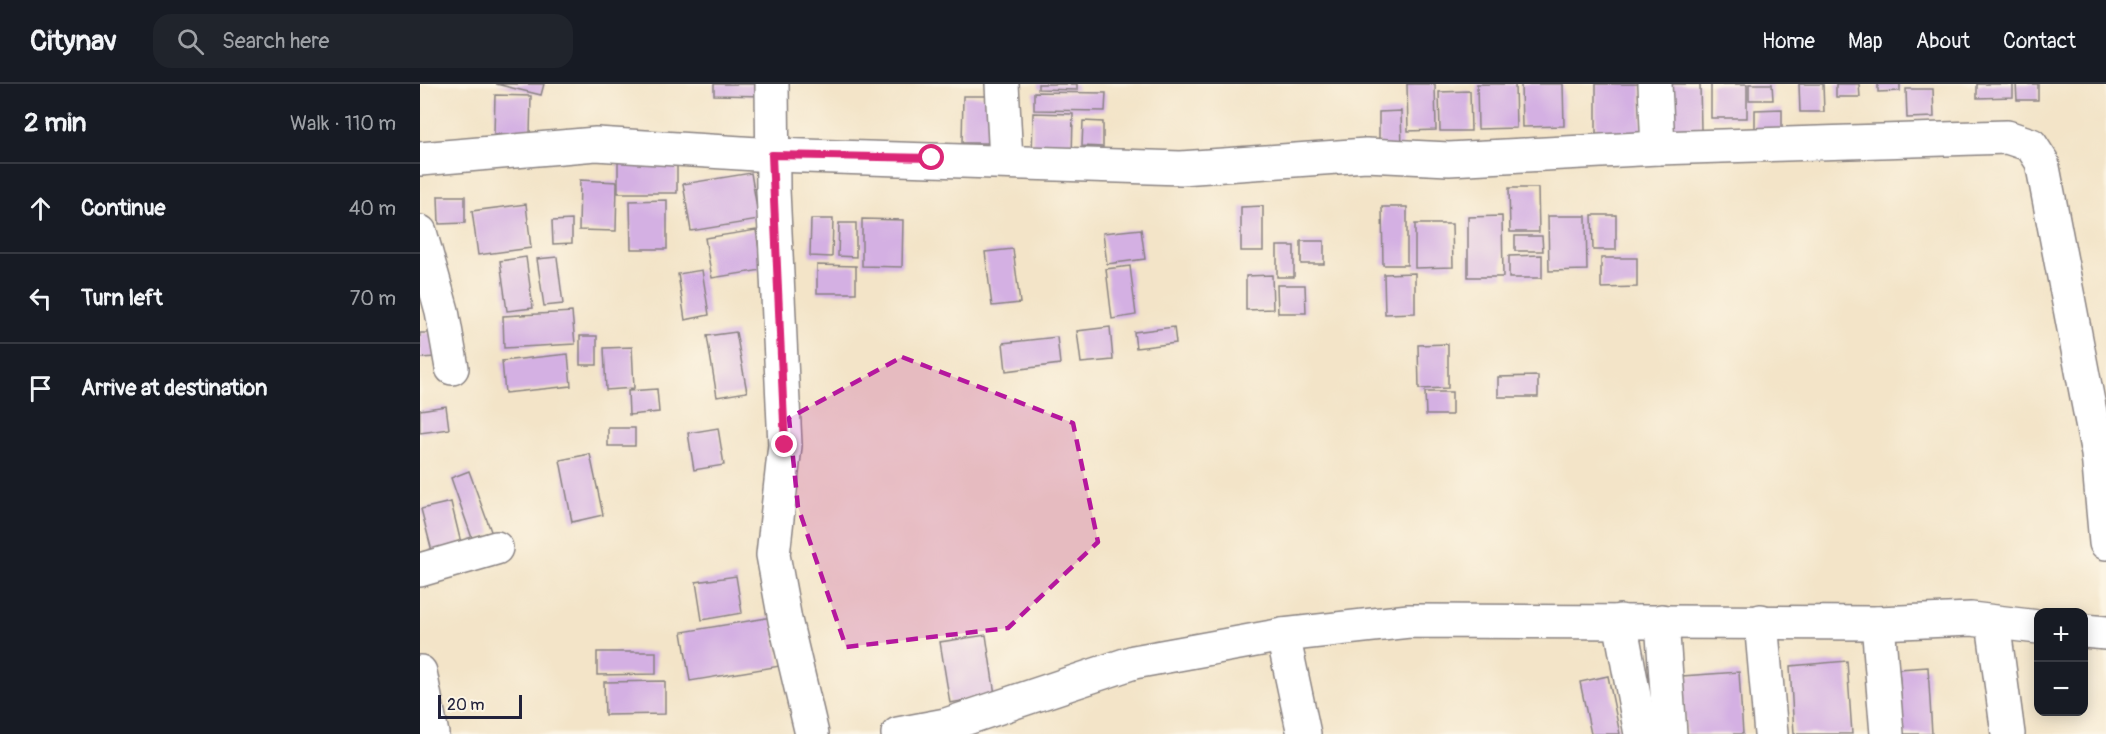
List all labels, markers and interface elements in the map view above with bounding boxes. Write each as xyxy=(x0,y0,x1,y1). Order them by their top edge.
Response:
search box xyxy=(153,14,573,68)
text: Citynav xyxy=(30,24,117,59)
icon: search xyxy=(174,25,207,58)
text: Search here xyxy=(222,27,329,55)
text: Home xyxy=(1762,28,1815,55)
text: Map xyxy=(1848,28,1883,55)
text: About xyxy=(1916,28,1970,55)
text: Contact xyxy=(2003,28,2076,55)
text: 2 min xyxy=(24,107,86,139)
text: Walk · 110 m xyxy=(290,111,396,136)
route start xyxy=(918,144,944,170)
icon: ahead xyxy=(24,192,57,225)
text: Continue xyxy=(81,194,165,222)
text: 40 m xyxy=(349,196,396,221)
icon: left xyxy=(24,282,57,315)
text: Turn left xyxy=(81,284,163,312)
text: 70 m xyxy=(350,286,396,311)
icon: arrive xyxy=(24,372,57,405)
text: Arrive at destination xyxy=(81,374,267,402)
route end xyxy=(771,431,797,457)
map controls xyxy=(2034,608,2088,716)
button: + xyxy=(2034,608,2088,662)
button: − xyxy=(2034,662,2088,716)
scale bar xyxy=(438,692,522,720)
text: 20 m xyxy=(447,695,485,715)

